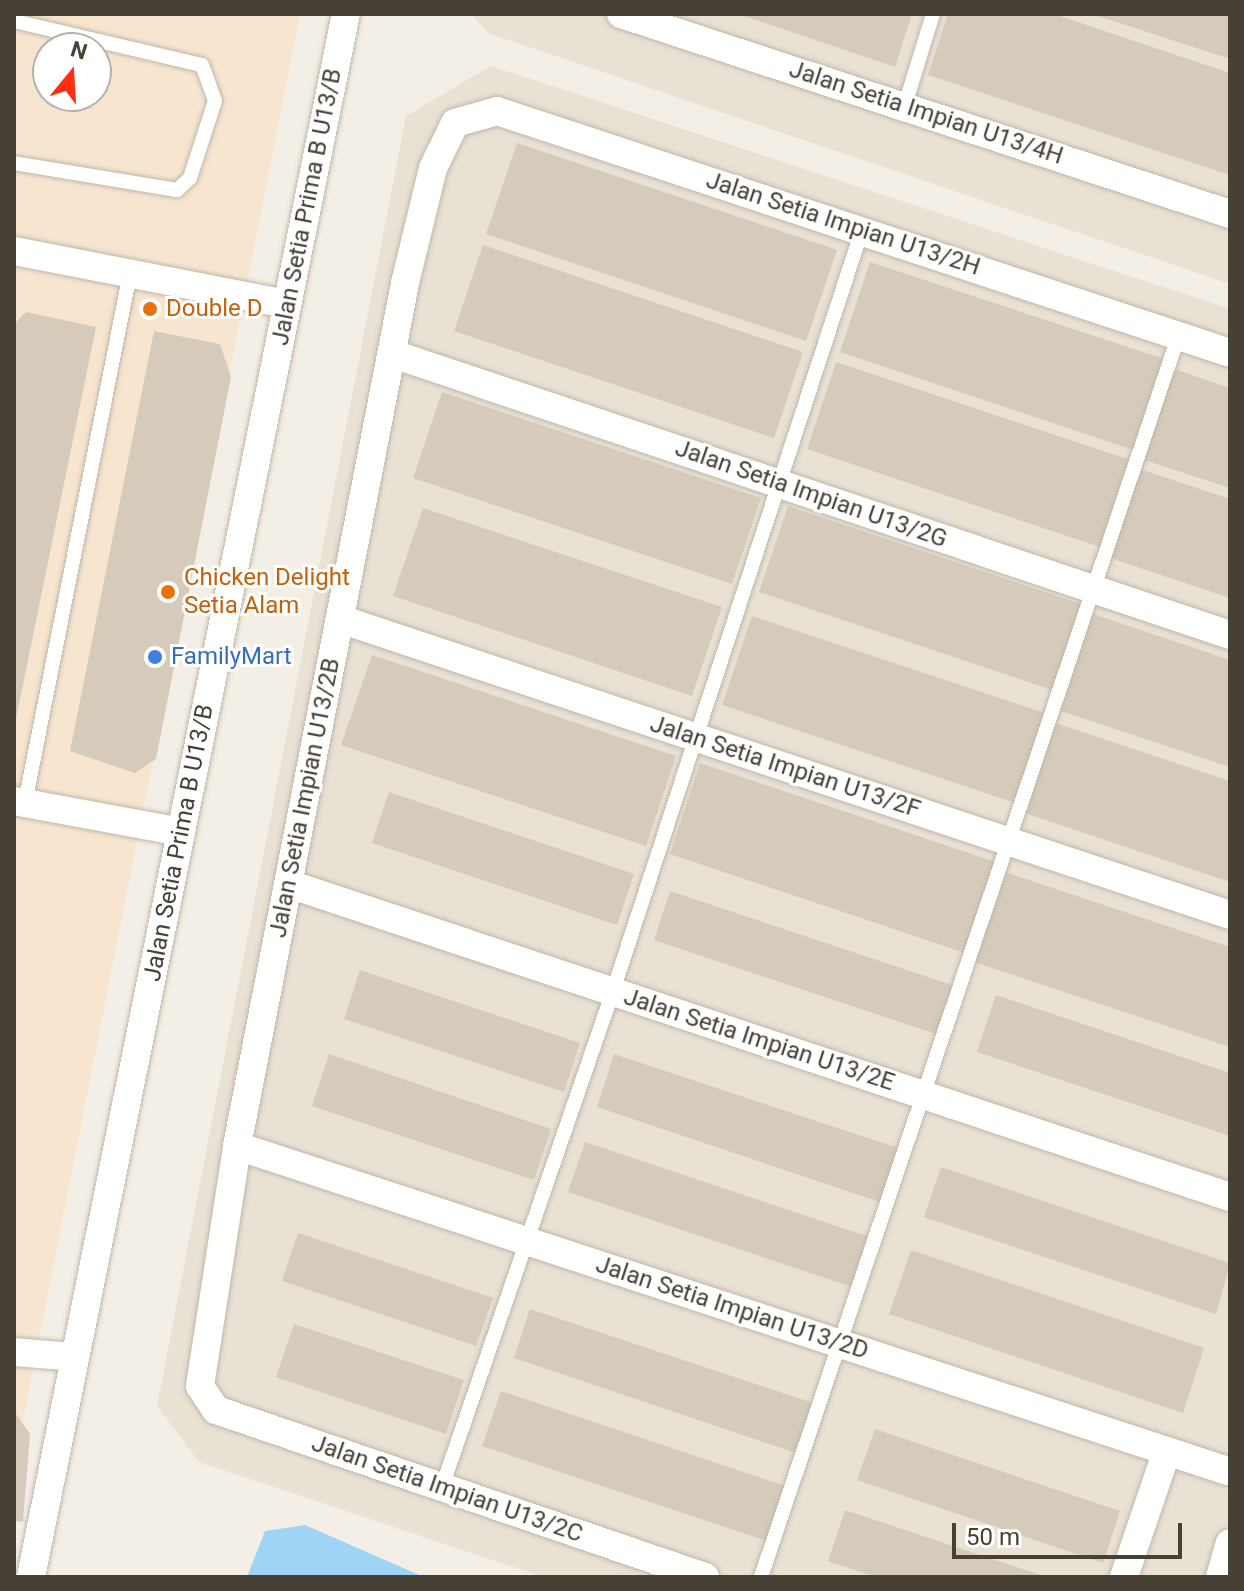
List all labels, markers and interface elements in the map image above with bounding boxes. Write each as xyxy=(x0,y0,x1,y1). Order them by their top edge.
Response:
north arrow xyxy=(32,32,112,112)
text: N xyxy=(68,36,90,65)
street label: Jalan Setia Impian U13/4H xyxy=(785,55,1067,171)
street label: Jalan Setia Prima B U13/B xyxy=(266,66,348,348)
street label: Jalan Setia Impian U13/2H xyxy=(702,166,984,282)
place label: Double D xyxy=(166,295,262,323)
marker: Double D xyxy=(141,300,159,318)
street label: Jalan Setia Impian U13/2G xyxy=(671,434,951,554)
place label: Chicken Delight Setia Alam xyxy=(184,564,350,620)
marker: Chicken Delight Setia Alam xyxy=(159,583,177,601)
place label: FamilyMart xyxy=(171,643,292,671)
marker: FamilyMart xyxy=(146,648,164,666)
street label: Jalan Setia Impian U13/2B xyxy=(264,656,346,940)
street label: Jalan Setia Prima B U13/B xyxy=(138,702,220,984)
street label: Jalan Setia Impian U13/2F xyxy=(646,710,924,824)
street label: Jalan Setia Impian U13/2E xyxy=(620,983,898,1097)
street label: Jalan Setia Impian U13/2D xyxy=(592,1250,872,1366)
street label: Jalan Setia Impian U13/2C xyxy=(308,1429,586,1549)
scale bar xyxy=(956,1507,1186,1557)
text: 50 m xyxy=(966,1523,1020,1551)

